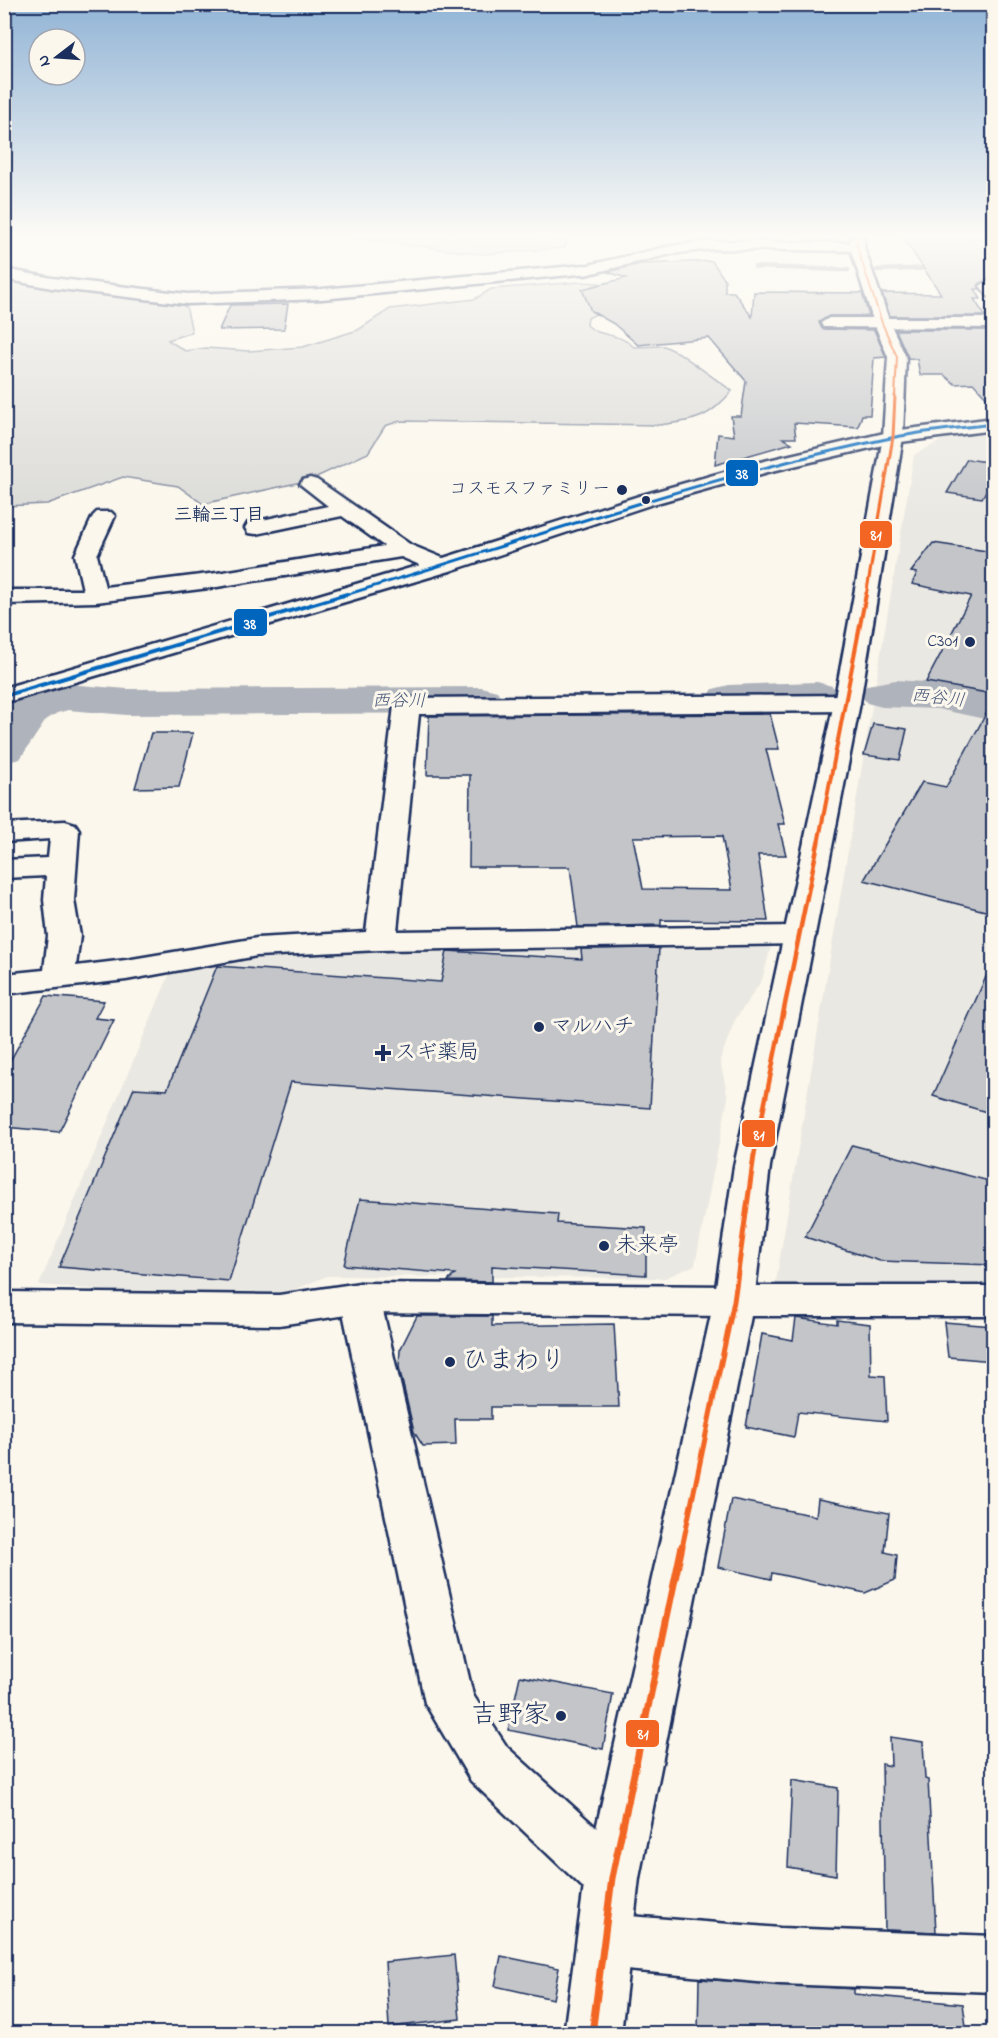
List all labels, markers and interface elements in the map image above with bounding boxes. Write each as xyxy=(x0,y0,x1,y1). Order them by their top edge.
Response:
north arrow xyxy=(27,27,87,87)
text: N xyxy=(31,52,58,69)
line badge: 38 xyxy=(725,459,759,487)
text: 38 xyxy=(735,463,748,487)
place label: コスモスファミリー xyxy=(449,477,610,503)
marker: コスモスファミリー xyxy=(615,483,629,497)
unlabelled marker xyxy=(640,494,652,506)
district label: 三輪三丁目 xyxy=(174,503,264,529)
line badge: 81 xyxy=(859,520,893,549)
text: 81 xyxy=(869,524,882,548)
line badge: 38 xyxy=(233,608,268,637)
text: 38 xyxy=(243,613,256,637)
place label: C301 xyxy=(927,629,958,655)
marker: C301 xyxy=(963,635,977,649)
water label: 西谷川 xyxy=(910,683,966,715)
water label: 西谷川 xyxy=(372,689,426,715)
place label: マルハチ xyxy=(551,1012,635,1042)
marker: マルハチ xyxy=(532,1020,546,1034)
place label: スギ薬局 xyxy=(395,1038,479,1068)
marker: スギ薬局 xyxy=(376,1046,390,1060)
line badge: 81 xyxy=(741,1119,776,1148)
text: 81 xyxy=(752,1124,765,1148)
place label: 未来亭 xyxy=(616,1231,679,1261)
marker: 未来亭 xyxy=(597,1239,611,1253)
place label: ひまわり xyxy=(462,1343,566,1381)
marker: ひまわり xyxy=(443,1355,457,1369)
place label: 吉野家 xyxy=(471,1697,549,1735)
marker: 吉野家 xyxy=(554,1709,568,1723)
line badge: 81 xyxy=(625,1719,660,1748)
text: 81 xyxy=(636,1723,649,1747)

